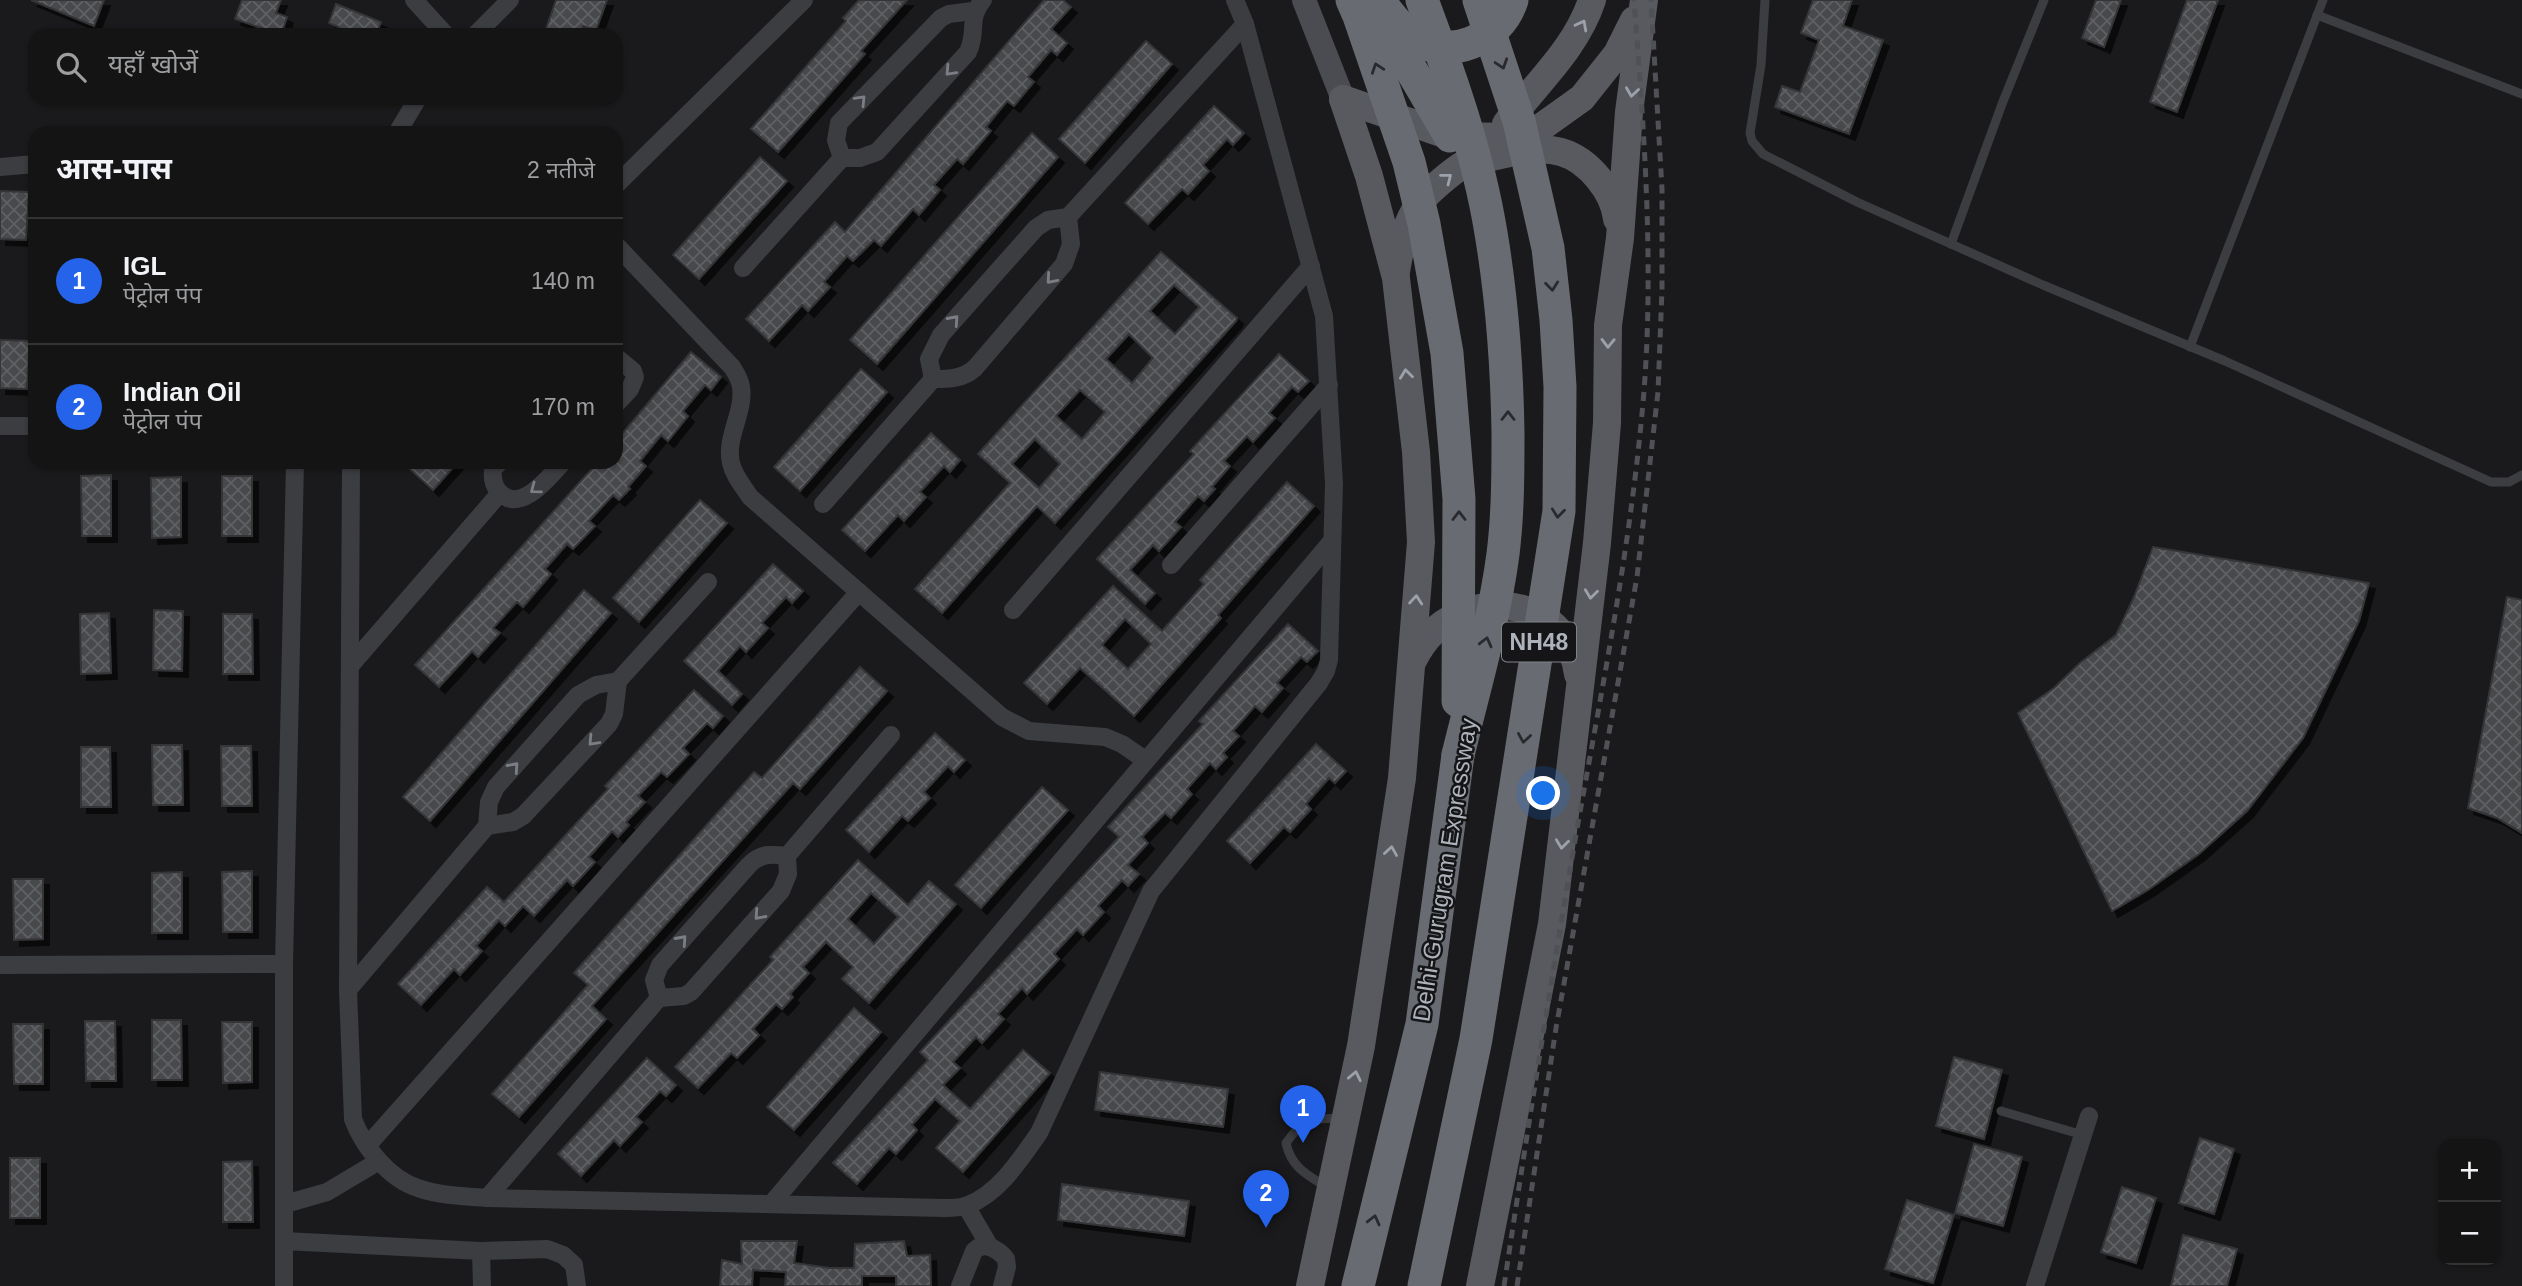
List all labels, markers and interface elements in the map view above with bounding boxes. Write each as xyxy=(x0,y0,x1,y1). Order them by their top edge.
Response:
one-way arrow xyxy=(1573,20,1587,33)
search box xyxy=(28,28,623,105)
icon: search xyxy=(52,48,90,86)
text: यहाँ खोजें xyxy=(108,49,198,79)
one-way arrow xyxy=(1493,58,1508,70)
one-way arrow xyxy=(1371,62,1385,74)
one-way arrow xyxy=(946,63,959,76)
one-way arrow xyxy=(1624,86,1639,98)
one-way arrow xyxy=(853,95,866,108)
text: आस-पास xyxy=(56,152,172,185)
text: 2 नतीजे xyxy=(527,157,595,183)
one-way arrow xyxy=(1439,174,1452,186)
text: IGL xyxy=(123,251,166,281)
text: 1 xyxy=(73,268,85,294)
text: 140 m xyxy=(531,268,595,294)
one-way arrow xyxy=(1047,270,1059,283)
one-way arrow xyxy=(1545,280,1560,292)
text: पेट्रोल पंप xyxy=(123,282,202,308)
one-way arrow xyxy=(946,315,958,328)
one-way arrow xyxy=(1600,338,1616,348)
one-way arrow xyxy=(1399,368,1414,379)
text: Indian Oil xyxy=(123,377,241,407)
text: 2 xyxy=(73,394,85,420)
text: 170 m xyxy=(531,394,595,420)
text: पेट्रोल पंप xyxy=(123,408,202,434)
one-way arrow xyxy=(1500,410,1516,421)
one-way arrow xyxy=(530,481,542,493)
one-way arrow xyxy=(1551,508,1566,519)
one-way arrow xyxy=(1451,510,1467,520)
one-way arrow xyxy=(1584,589,1599,600)
one-way arrow xyxy=(1408,594,1423,605)
road number: NH48 xyxy=(1502,622,1576,662)
one-way arrow xyxy=(1478,636,1492,648)
street label: Delhi-Gurugram Expressway xyxy=(1407,716,1482,1024)
one-way arrow xyxy=(1517,732,1532,744)
one-way arrow xyxy=(589,733,601,746)
one-way arrow xyxy=(506,762,518,775)
your location xyxy=(1526,776,1560,810)
one-way arrow xyxy=(1554,838,1569,850)
one-way arrow xyxy=(1383,845,1398,857)
one-way arrow xyxy=(755,907,767,920)
one-way arrow xyxy=(674,935,686,948)
one-way arrow xyxy=(1347,1070,1362,1082)
pin: 1 xyxy=(1280,1085,1326,1143)
map controls xyxy=(2438,1139,2501,1265)
button: + xyxy=(2438,1139,2501,1202)
pin: 2 xyxy=(1243,1170,1289,1228)
button: − xyxy=(2438,1202,2501,1265)
one-way arrow xyxy=(1366,1214,1380,1226)

